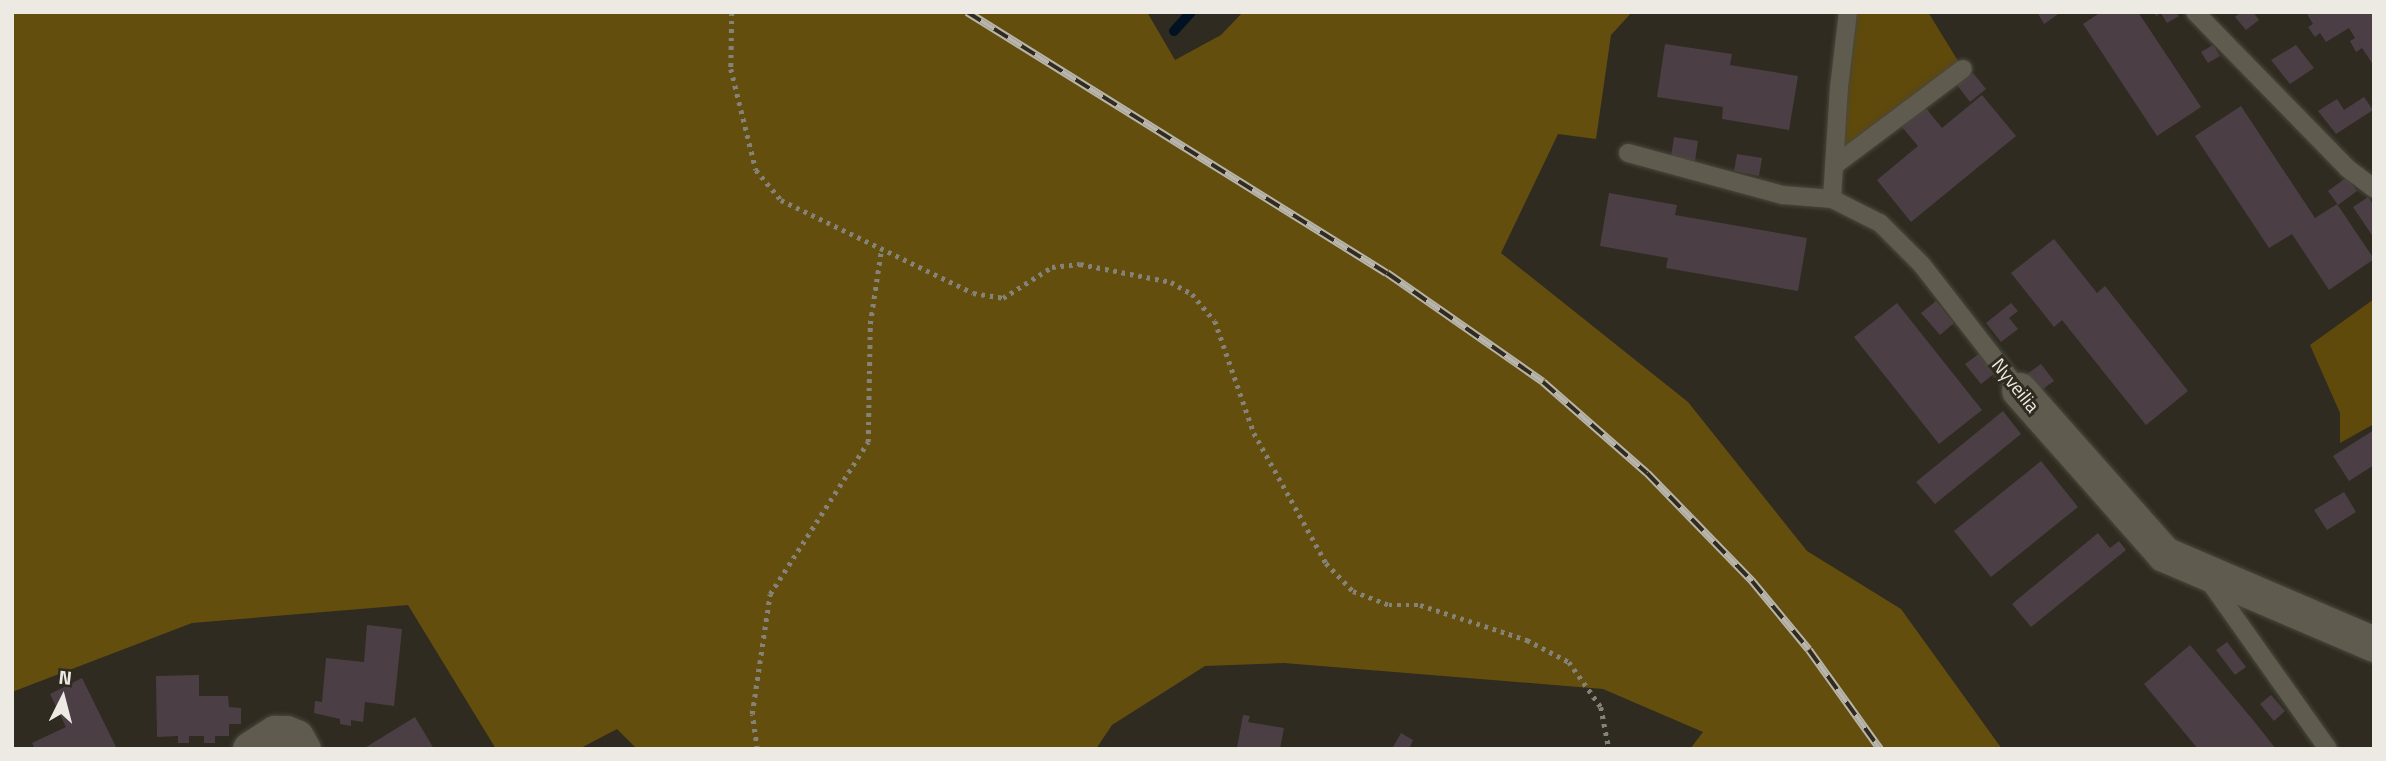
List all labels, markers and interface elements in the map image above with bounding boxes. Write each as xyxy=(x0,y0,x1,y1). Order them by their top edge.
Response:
street label: Nyveilia xyxy=(1987,353,2045,417)
text: N xyxy=(57,662,73,692)
north arrow xyxy=(28,663,98,733)

